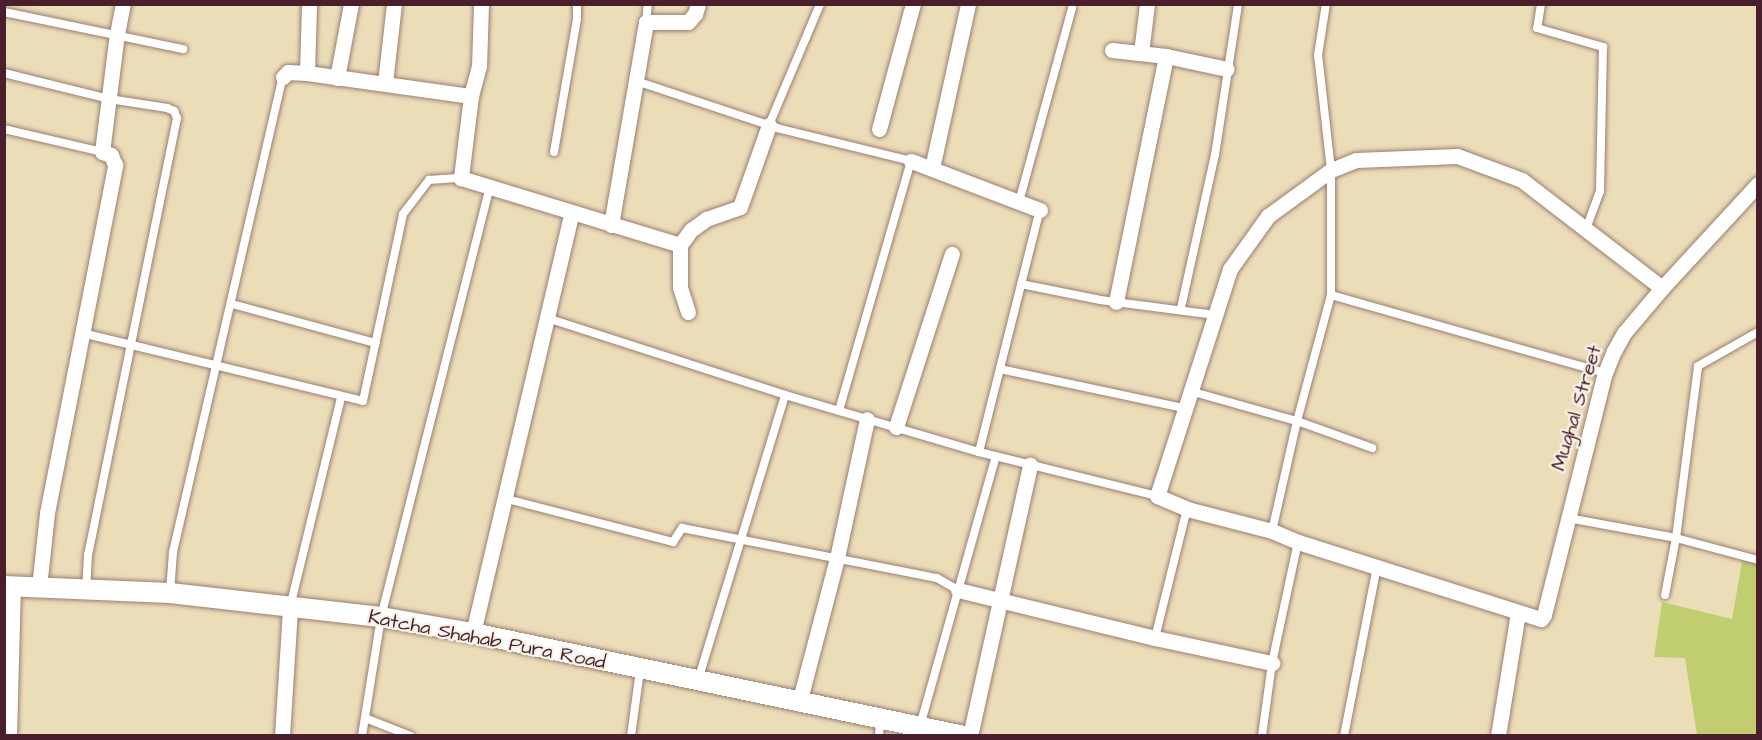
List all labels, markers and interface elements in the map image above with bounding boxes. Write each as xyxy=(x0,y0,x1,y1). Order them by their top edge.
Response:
street label: Mughal Street xyxy=(1547,342,1607,474)
street label: Katcha Shahab Pura Road xyxy=(366,605,608,675)

